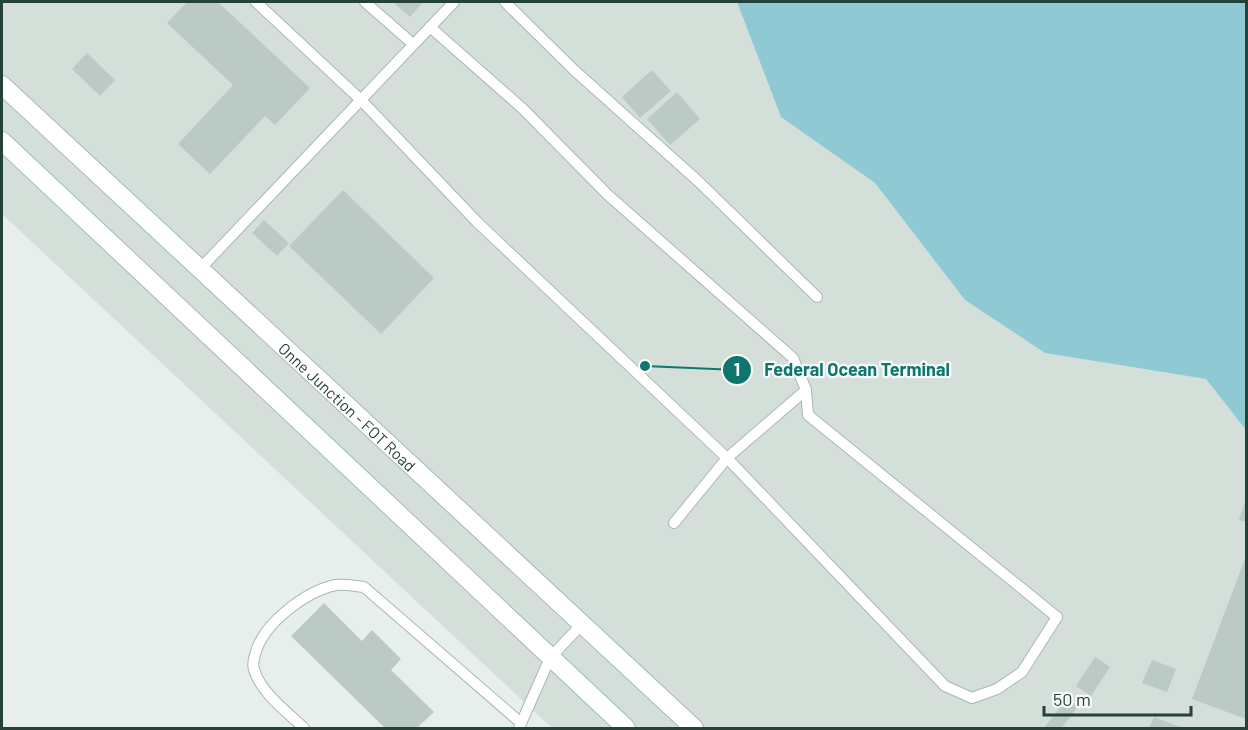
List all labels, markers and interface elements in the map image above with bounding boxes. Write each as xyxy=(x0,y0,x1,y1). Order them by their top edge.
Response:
street label: Onne Junction - FOT Road xyxy=(275,338,420,475)
callout: Federal Ocean Terminal xyxy=(722,352,962,388)
text: 1 xyxy=(734,358,740,380)
text: Federal Ocean Terminal xyxy=(764,358,950,380)
scale bar xyxy=(1044,679,1191,717)
text: 50 m xyxy=(1053,688,1091,710)

